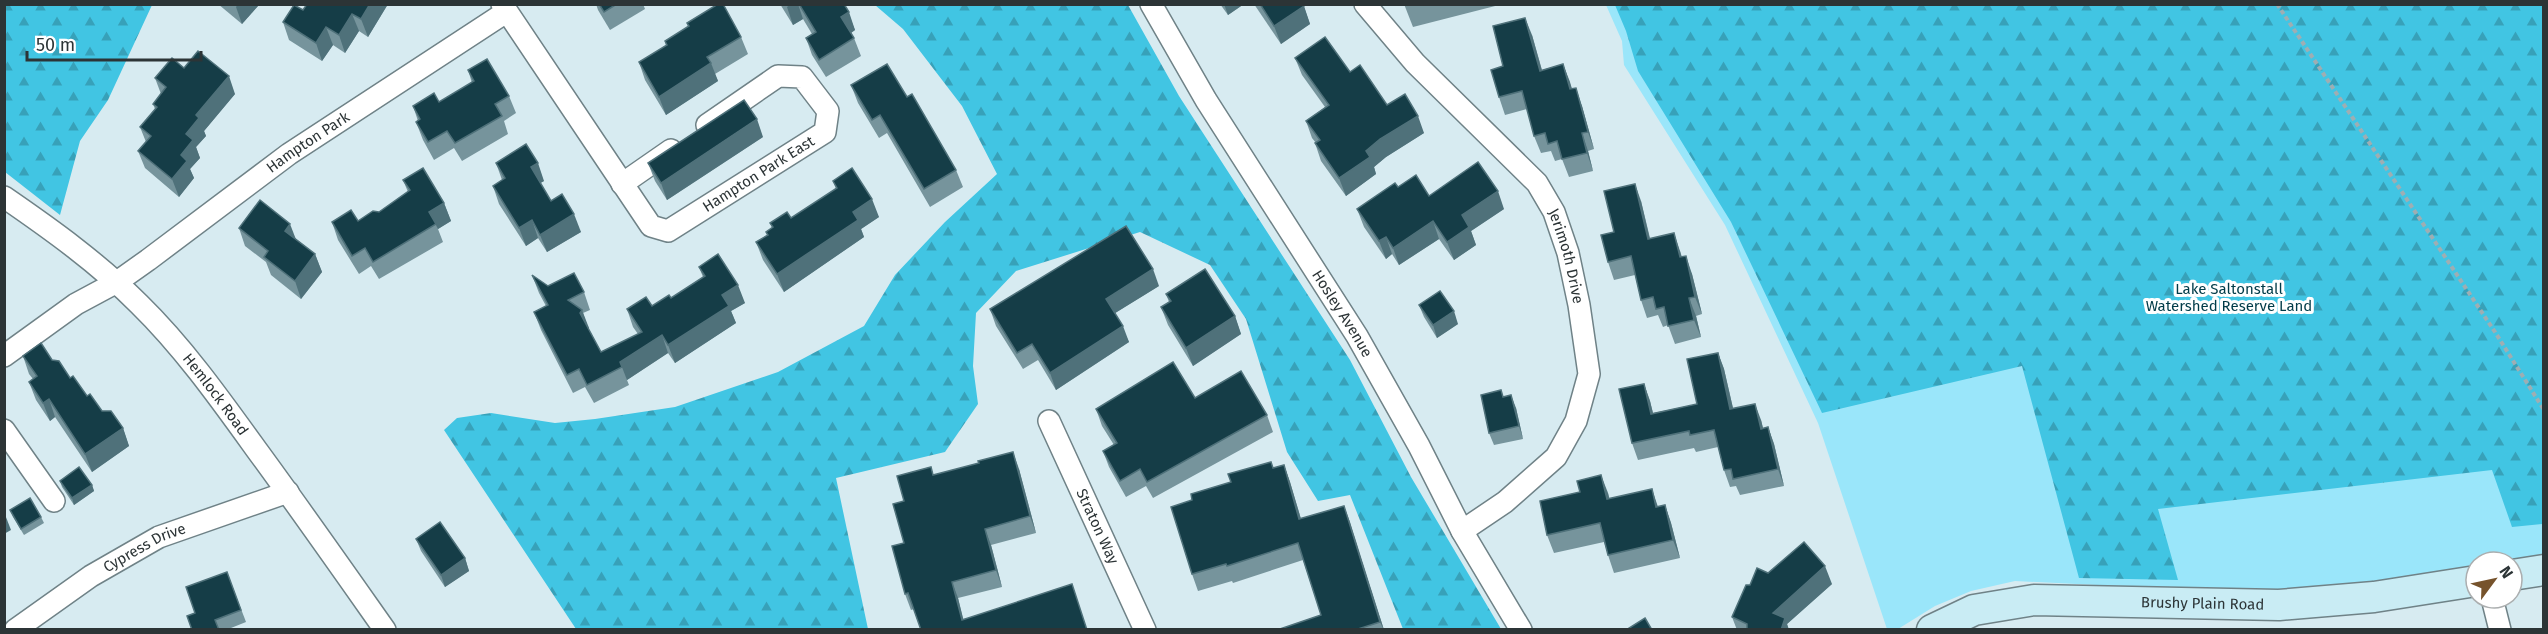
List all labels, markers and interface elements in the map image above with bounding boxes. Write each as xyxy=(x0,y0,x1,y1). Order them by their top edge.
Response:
scale bar xyxy=(27,24,201,62)
text: 50 m xyxy=(36,34,75,56)
street label: Hampton Park xyxy=(263,108,353,177)
street label: Hampton Park East xyxy=(699,132,818,216)
street label: Jerimoth Drive xyxy=(1545,205,1587,305)
street label: Hosley Avenue xyxy=(1308,267,1376,360)
park label: Lake Saltonstall Watershed Reserve Land xyxy=(2146,280,2312,315)
street label: Hemlock Road xyxy=(179,350,252,439)
street label: Straton Way xyxy=(1072,486,1123,568)
street label: Cypress Drive xyxy=(100,519,188,576)
north arrow xyxy=(2464,550,2524,610)
text: N xyxy=(2495,562,2517,582)
street label: Brushy Plain Road xyxy=(2141,593,2265,614)

